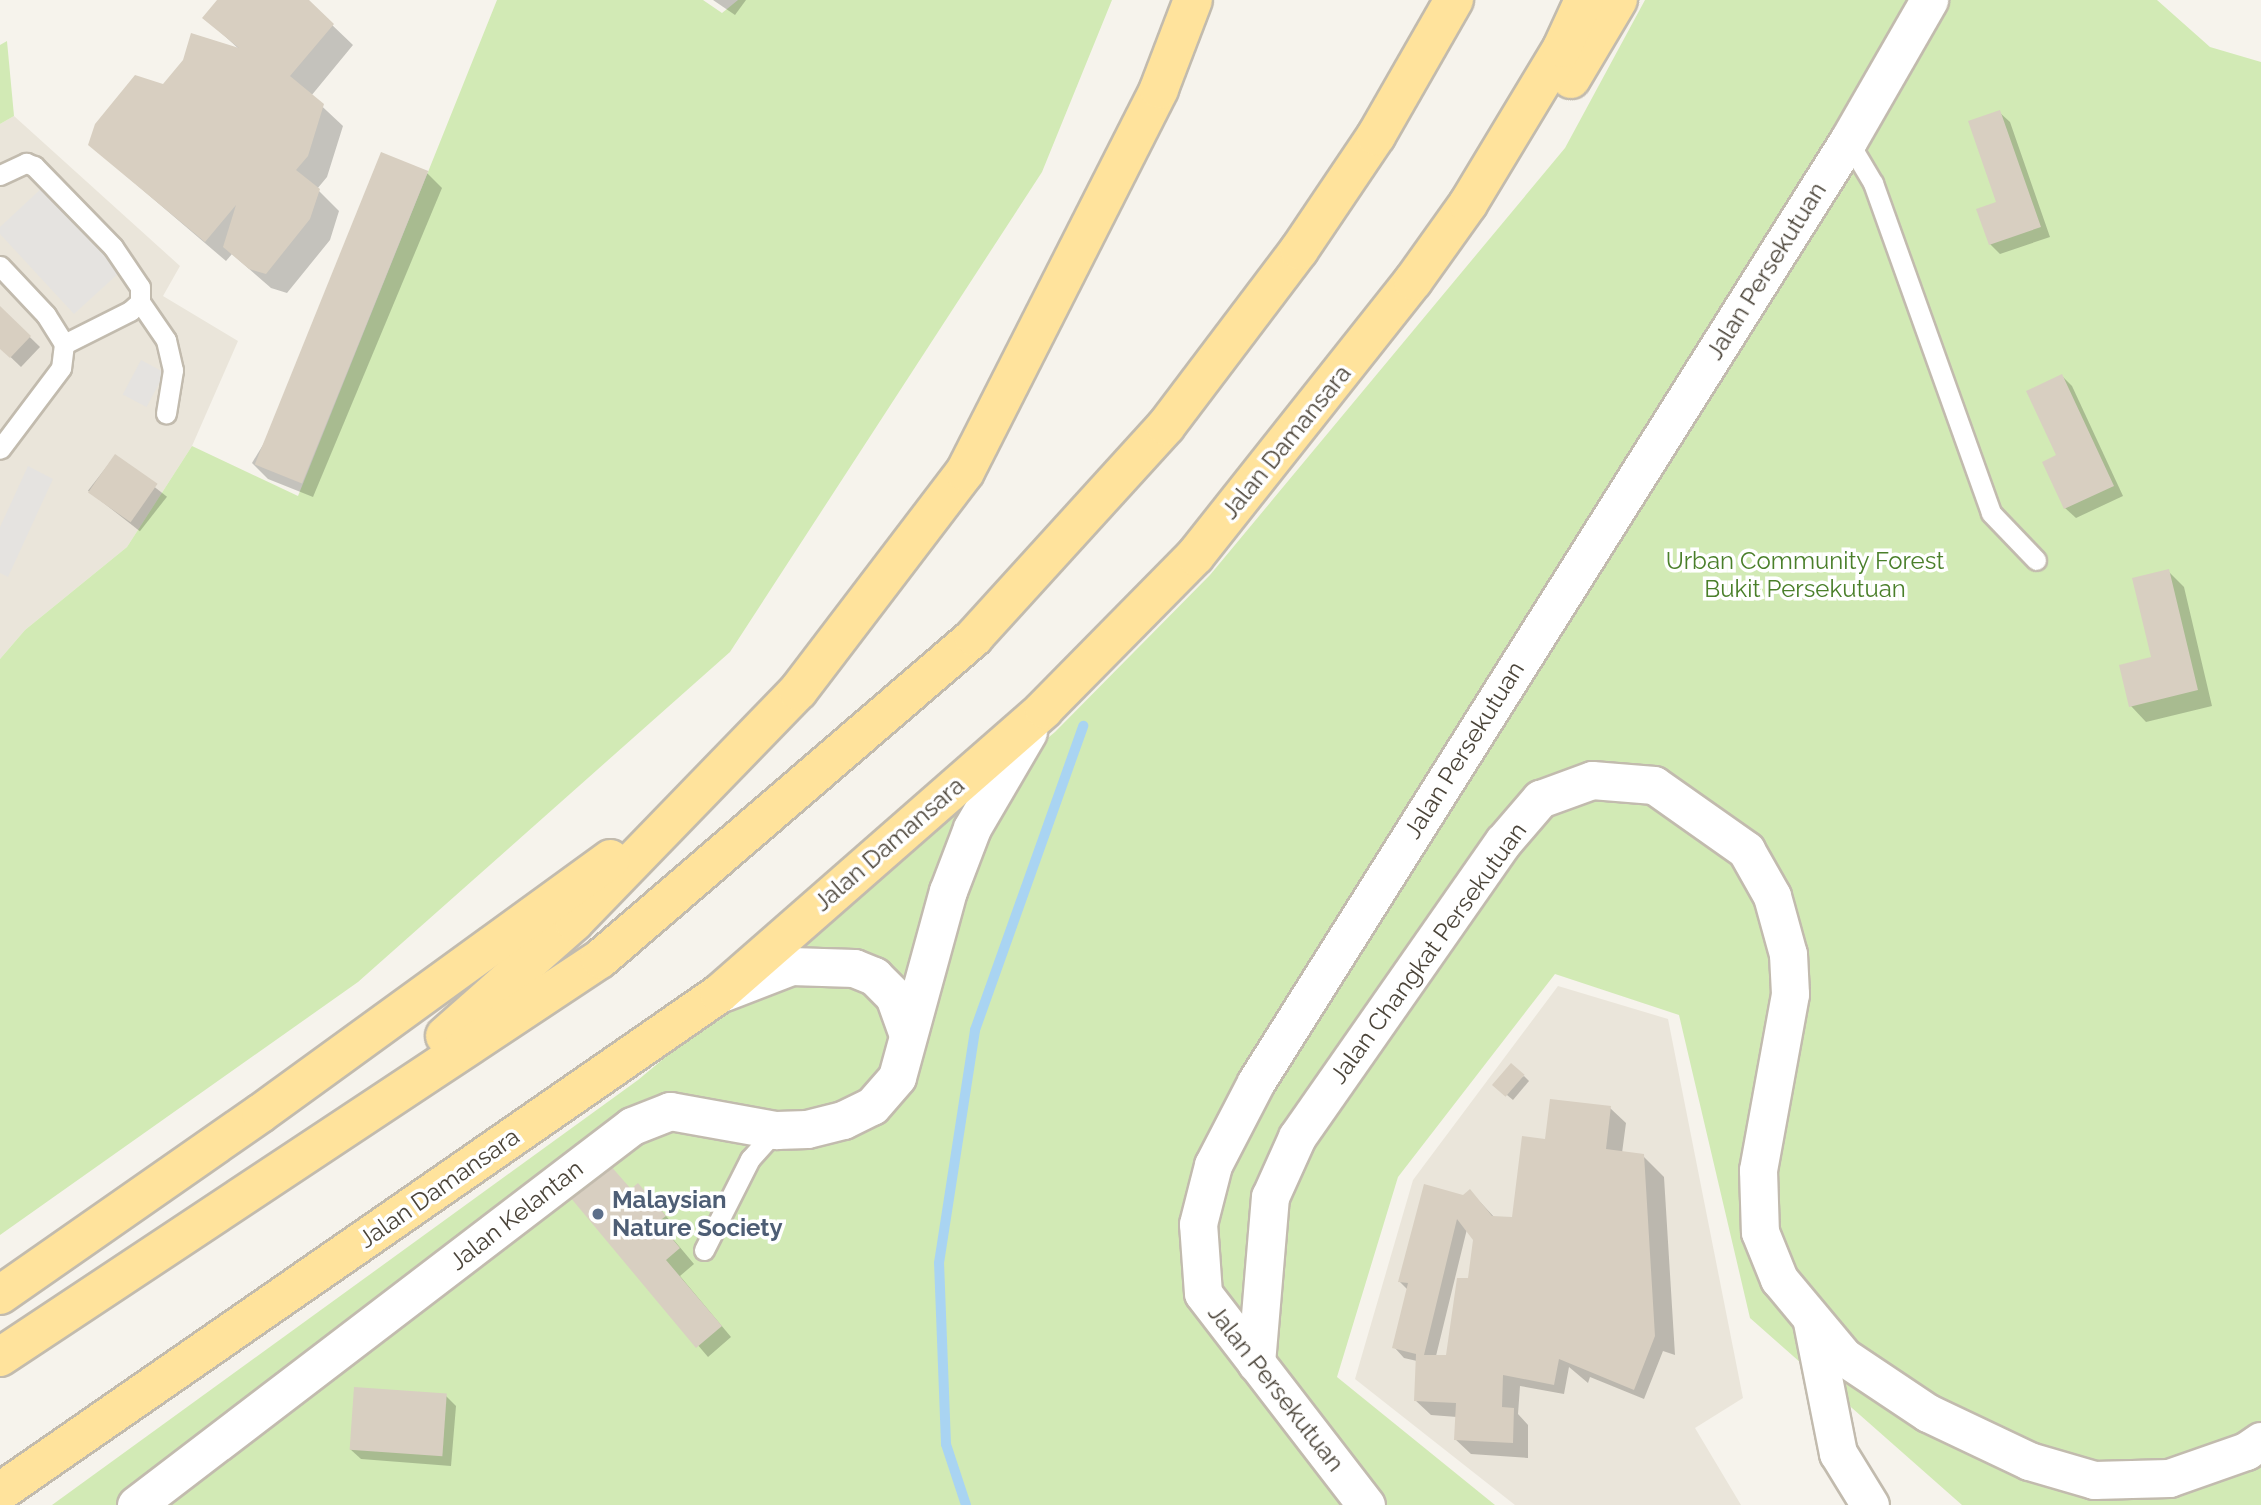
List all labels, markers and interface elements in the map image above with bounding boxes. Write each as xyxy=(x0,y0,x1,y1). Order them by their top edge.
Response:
street label: Jalan Persekutuan xyxy=(1700,177,1832,365)
street label: Jalan Damansara xyxy=(1215,359,1357,525)
park label: Urban Community Forest Bukit Persekutuan xyxy=(1665,547,1945,603)
street label: Jalan Persekutuan xyxy=(1398,656,1530,844)
street label: Jalan Damansara xyxy=(808,771,970,917)
street label: Jalan Changkat Persekutuan xyxy=(1324,817,1532,1089)
street label: Jalan Damansara xyxy=(353,1122,525,1254)
street label: Jalan Kelantan xyxy=(443,1154,589,1276)
place label: Malaysian Nature Society xyxy=(612,1186,783,1242)
marker: Malaysian Nature Society xyxy=(590,1206,606,1222)
street label: Jalan Persekutuan xyxy=(1202,1299,1350,1477)

